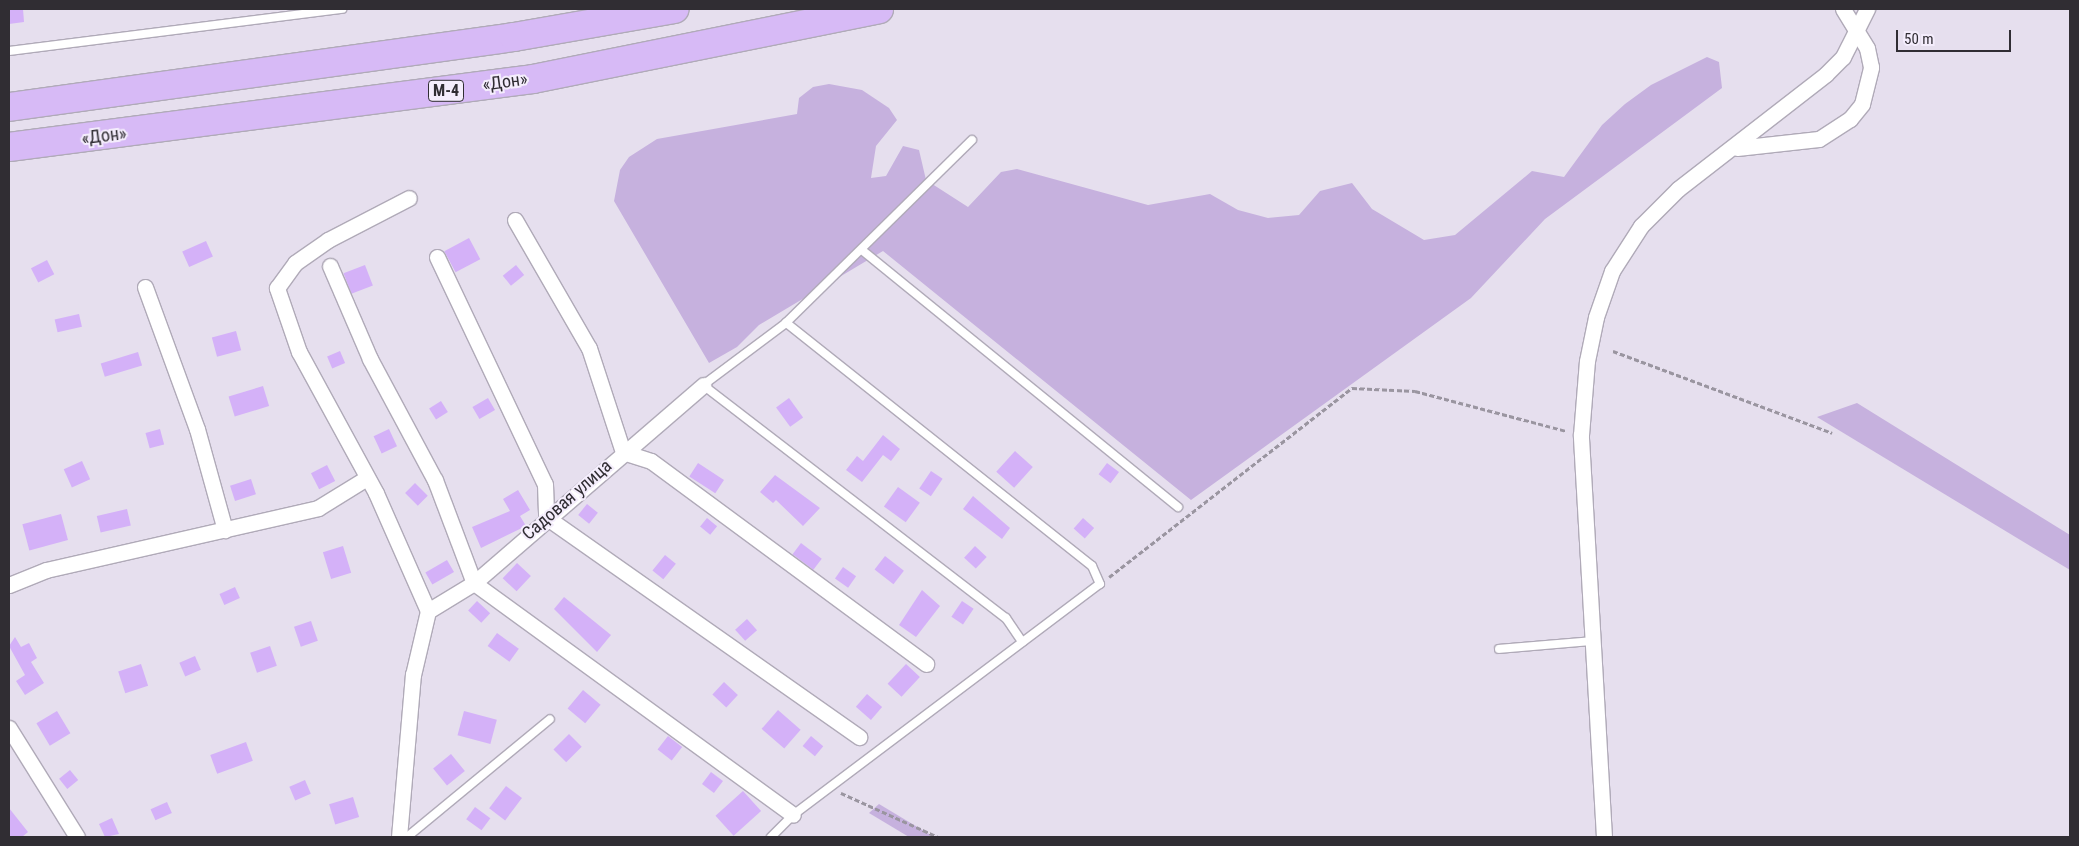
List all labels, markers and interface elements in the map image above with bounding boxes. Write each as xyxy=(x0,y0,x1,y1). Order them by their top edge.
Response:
scale bar xyxy=(1899,20,2014,52)
text: 50 m xyxy=(1904,30,1934,48)
street label: «Дон» xyxy=(481,68,529,96)
road number: М-4 xyxy=(427,78,465,104)
street label: «Дон» xyxy=(80,123,128,149)
street label: Садовая улица xyxy=(518,455,616,545)

